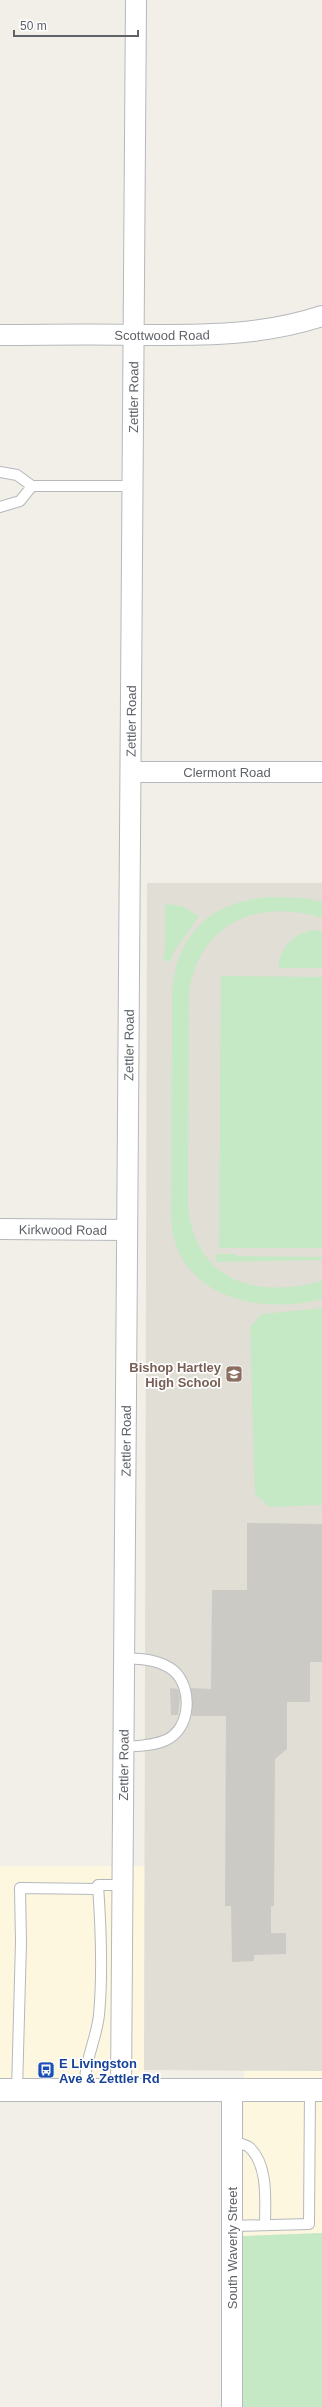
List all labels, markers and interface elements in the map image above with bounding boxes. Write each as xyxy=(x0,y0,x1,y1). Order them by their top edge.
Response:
scale bar xyxy=(14,12,138,38)
text: 50 m xyxy=(20,19,47,33)
street label: Scottwood Road xyxy=(114,327,210,343)
street label: Zettler Road xyxy=(126,361,141,433)
street label: Zettler Road xyxy=(124,685,139,757)
street label: Clermont Road xyxy=(183,765,271,780)
street label: Zettler Road xyxy=(121,1009,137,1081)
street label: Kirkwood Road xyxy=(19,1222,107,1238)
place label: Bishop Hartley High School xyxy=(129,1360,222,1390)
school or university icon: Bishop Hartley High School xyxy=(224,1364,244,1384)
street label: Zettler Road xyxy=(118,1405,134,1477)
street label: Zettler Road xyxy=(116,1729,132,1801)
place label: E Livingston Ave & Zettler Rd xyxy=(59,2056,160,2086)
bus stop icon: E Livingston Ave & Zettler Rd xyxy=(36,2060,56,2080)
street label: South Waverly Street xyxy=(225,2186,240,2309)

